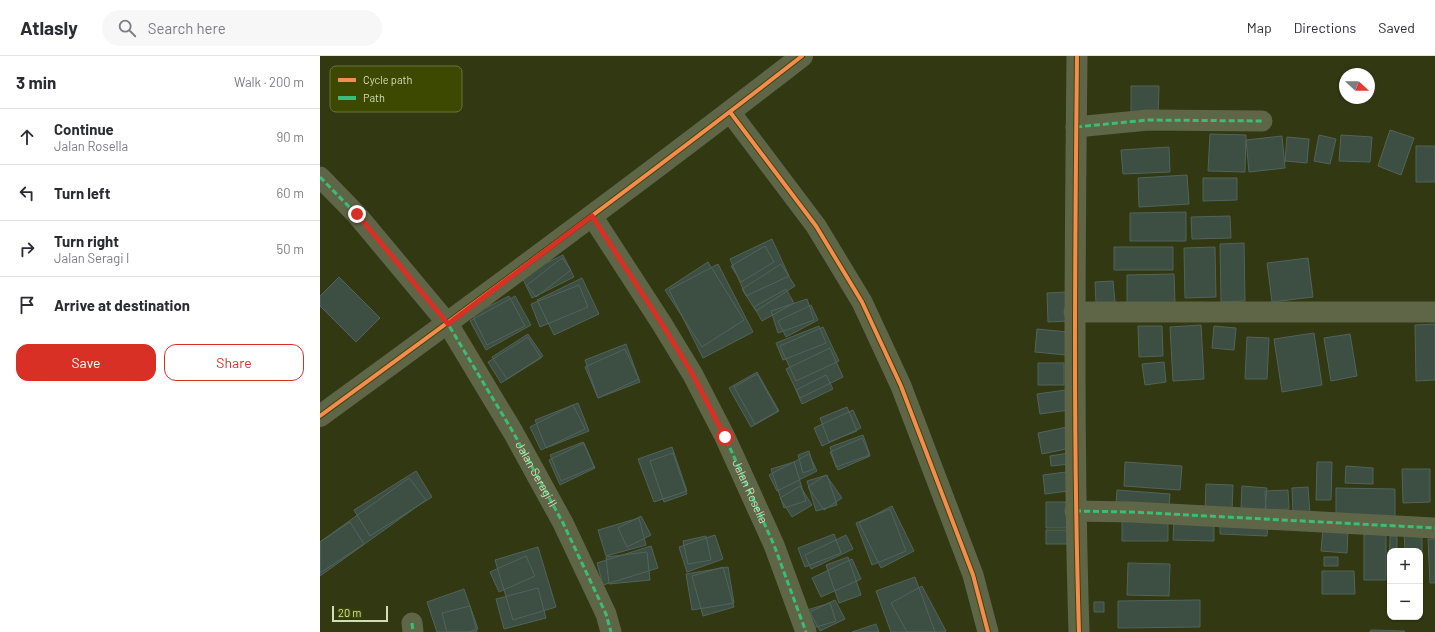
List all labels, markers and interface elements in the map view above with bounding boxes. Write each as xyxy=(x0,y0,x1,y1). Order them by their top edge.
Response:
search box xyxy=(102,10,382,46)
text: Atlasly xyxy=(20,16,78,39)
icon: search xyxy=(116,17,138,39)
text: Search here xyxy=(148,19,226,37)
text: Map xyxy=(1247,19,1272,36)
text: Directions xyxy=(1294,19,1356,36)
text: Saved xyxy=(1378,19,1415,36)
legend xyxy=(330,66,462,112)
north arrow xyxy=(1339,68,1375,104)
text: 3 min xyxy=(16,72,56,92)
text: Cycle path xyxy=(363,73,413,86)
text: Walk · 200 m xyxy=(234,74,304,90)
text: Path xyxy=(363,91,385,104)
text: Continue xyxy=(54,120,114,138)
icon: ahead xyxy=(16,126,38,148)
text: 90 m xyxy=(277,129,304,145)
text: Jalan Rosella xyxy=(54,138,128,154)
icon: left xyxy=(16,182,38,204)
text: Turn left xyxy=(54,184,110,202)
text: 60 m xyxy=(277,185,304,201)
route end xyxy=(348,205,366,223)
text: Turn right xyxy=(54,232,119,250)
icon: right xyxy=(16,238,38,260)
text: 50 m xyxy=(277,241,304,257)
text: Jalan Seragi I xyxy=(54,250,130,266)
icon: arrive xyxy=(16,294,38,316)
text: Arrive at destination xyxy=(54,296,190,314)
button: Save xyxy=(16,344,156,381)
button: Share xyxy=(164,344,304,381)
route start xyxy=(716,428,734,446)
street label: Jalan Seragi II xyxy=(513,438,561,509)
street label: Jalan Rosella xyxy=(730,457,771,525)
map controls xyxy=(1387,548,1423,620)
button: + xyxy=(1387,548,1423,584)
button: − xyxy=(1387,584,1423,620)
scale bar xyxy=(332,604,388,623)
text: 20 m xyxy=(338,606,361,619)

